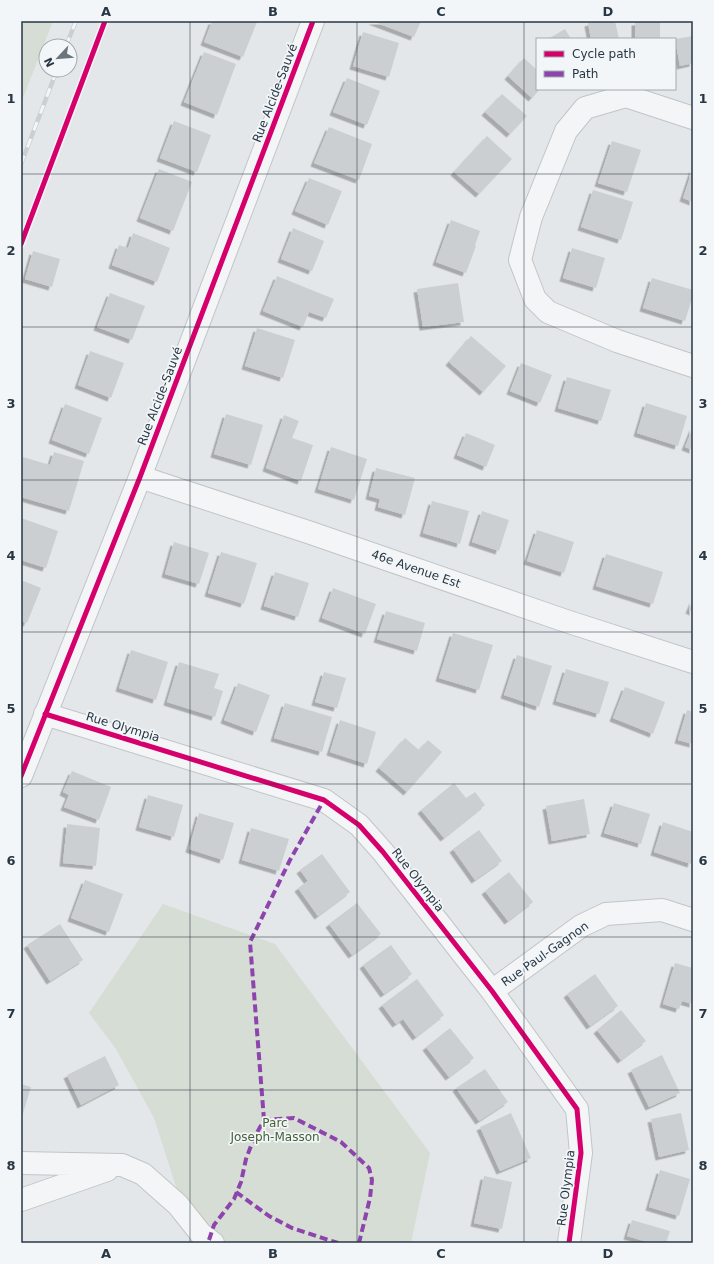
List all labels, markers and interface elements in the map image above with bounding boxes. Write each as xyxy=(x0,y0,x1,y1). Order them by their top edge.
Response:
text: A xyxy=(101,4,111,19)
text: B xyxy=(268,4,278,19)
text: C xyxy=(436,4,446,19)
text: D xyxy=(603,4,614,19)
north arrow xyxy=(38,38,78,78)
legend xyxy=(536,38,676,90)
street label: Rue Alcide-Sauvé xyxy=(250,42,300,144)
text: Cycle path xyxy=(572,47,636,61)
text: N xyxy=(42,55,57,69)
text: Path xyxy=(572,67,598,81)
text: 1 xyxy=(6,91,16,106)
text: 1 xyxy=(698,91,708,106)
text: 2 xyxy=(6,243,16,258)
text: 2 xyxy=(698,243,708,258)
street label: Rue Alcide-Sauvé xyxy=(135,345,185,447)
text: 3 xyxy=(6,396,16,411)
text: 3 xyxy=(698,396,708,411)
street label: 46e Avenue Est xyxy=(370,547,463,591)
text: 4 xyxy=(6,548,16,563)
text: 4 xyxy=(698,548,708,563)
text: 5 xyxy=(6,701,16,716)
text: 5 xyxy=(698,701,708,716)
street label: Rue Olympia xyxy=(84,709,162,745)
street label: Rue Olympia xyxy=(389,846,447,914)
text: 6 xyxy=(6,853,16,868)
text: 6 xyxy=(698,853,708,868)
street label: Rue Paul-Gagnon xyxy=(499,919,591,989)
text: 7 xyxy=(6,1006,16,1021)
text: 7 xyxy=(698,1006,708,1021)
park label: Parc Joseph-Masson xyxy=(229,1116,320,1144)
street label: Rue Olympia xyxy=(554,1149,578,1227)
text: 8 xyxy=(6,1158,16,1173)
text: 8 xyxy=(698,1158,708,1173)
text: A xyxy=(101,1246,111,1261)
text: B xyxy=(268,1246,278,1261)
text: C xyxy=(436,1246,446,1261)
text: D xyxy=(603,1246,614,1261)

